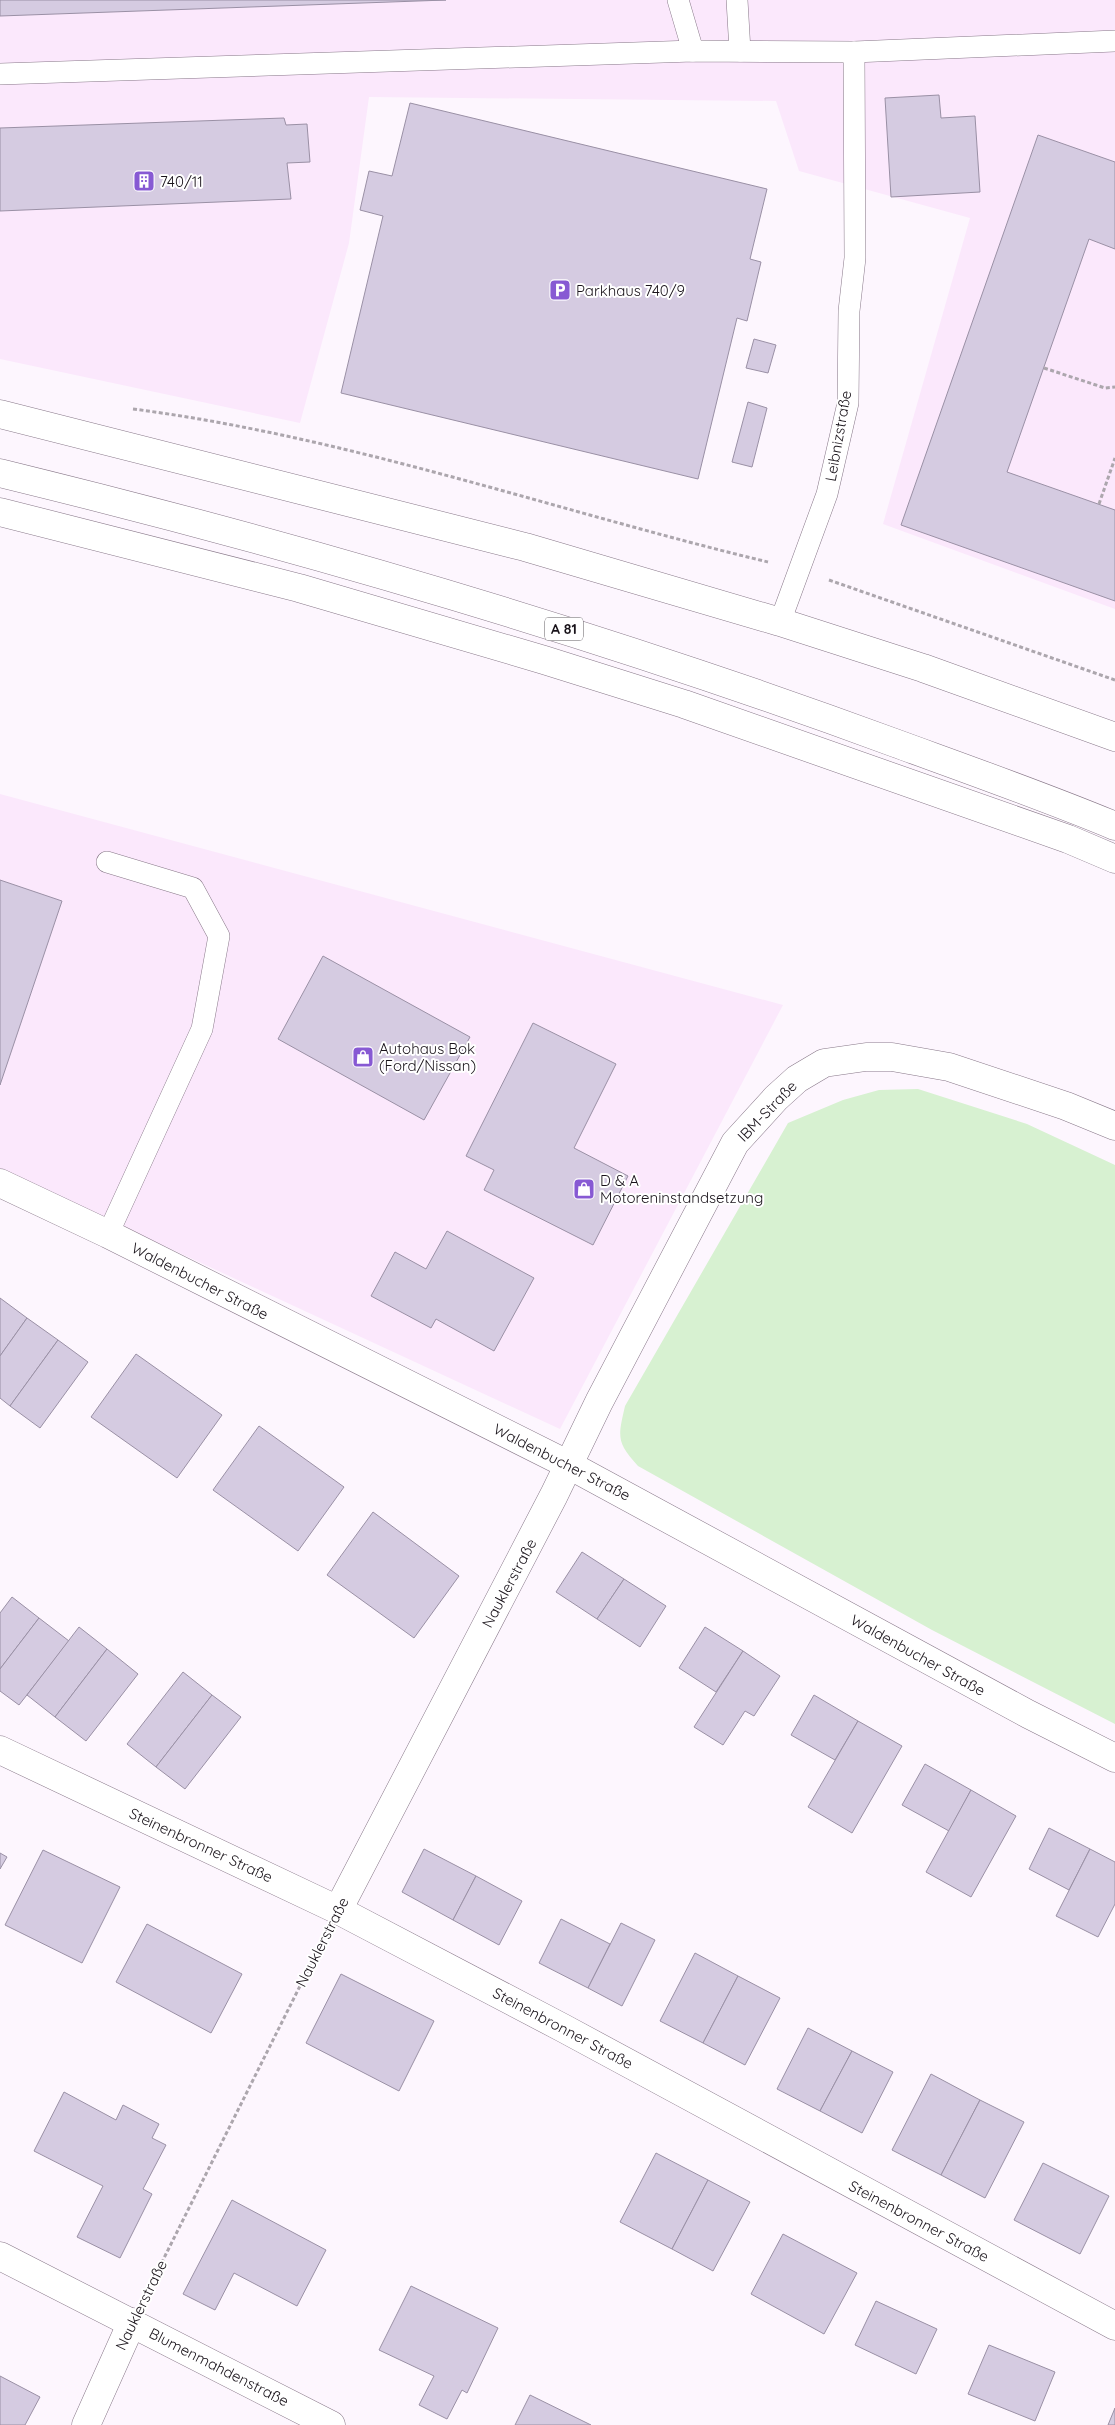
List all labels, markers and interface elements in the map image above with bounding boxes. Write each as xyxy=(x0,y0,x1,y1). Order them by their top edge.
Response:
building icon: 740/11 xyxy=(132,169,156,193)
place label: 740/11 xyxy=(160,172,203,191)
parking icon: Parkhaus 740/9 xyxy=(548,278,572,302)
place label: Parkhaus 740/9 xyxy=(576,281,685,300)
street label: Leibnizstraße xyxy=(821,389,855,483)
road number: A 81 xyxy=(545,618,583,640)
place label: Autohaus Bok (Ford/Nissan) xyxy=(379,1039,476,1075)
shop icon: Autohaus Bok (Ford/Nissan) xyxy=(351,1045,375,1069)
street label: IBM-Straße xyxy=(733,1077,801,1145)
place label: D & A Motoreninstandsetzung xyxy=(600,1171,763,1207)
shop icon: D & A Motoreninstandsetzung xyxy=(572,1177,596,1201)
street label: Waldenbucher Straße xyxy=(128,1238,272,1324)
street label: Waldenbucher Straße xyxy=(490,1419,634,1505)
street label: Nauklerstraße xyxy=(478,1535,540,1631)
street label: Waldenbucher Straße xyxy=(847,1610,989,1700)
street label: Steinenbronner Straße xyxy=(126,1803,276,1887)
street label: Nauklerstraße xyxy=(291,1894,353,1990)
street label: Steinenbronner Straße xyxy=(490,1983,636,2073)
street label: Steinenbronner Straße xyxy=(846,2176,992,2266)
street label: Nauklerstraße xyxy=(111,2257,171,2353)
street label: Blumenmahdenstraße xyxy=(146,2323,292,2411)

